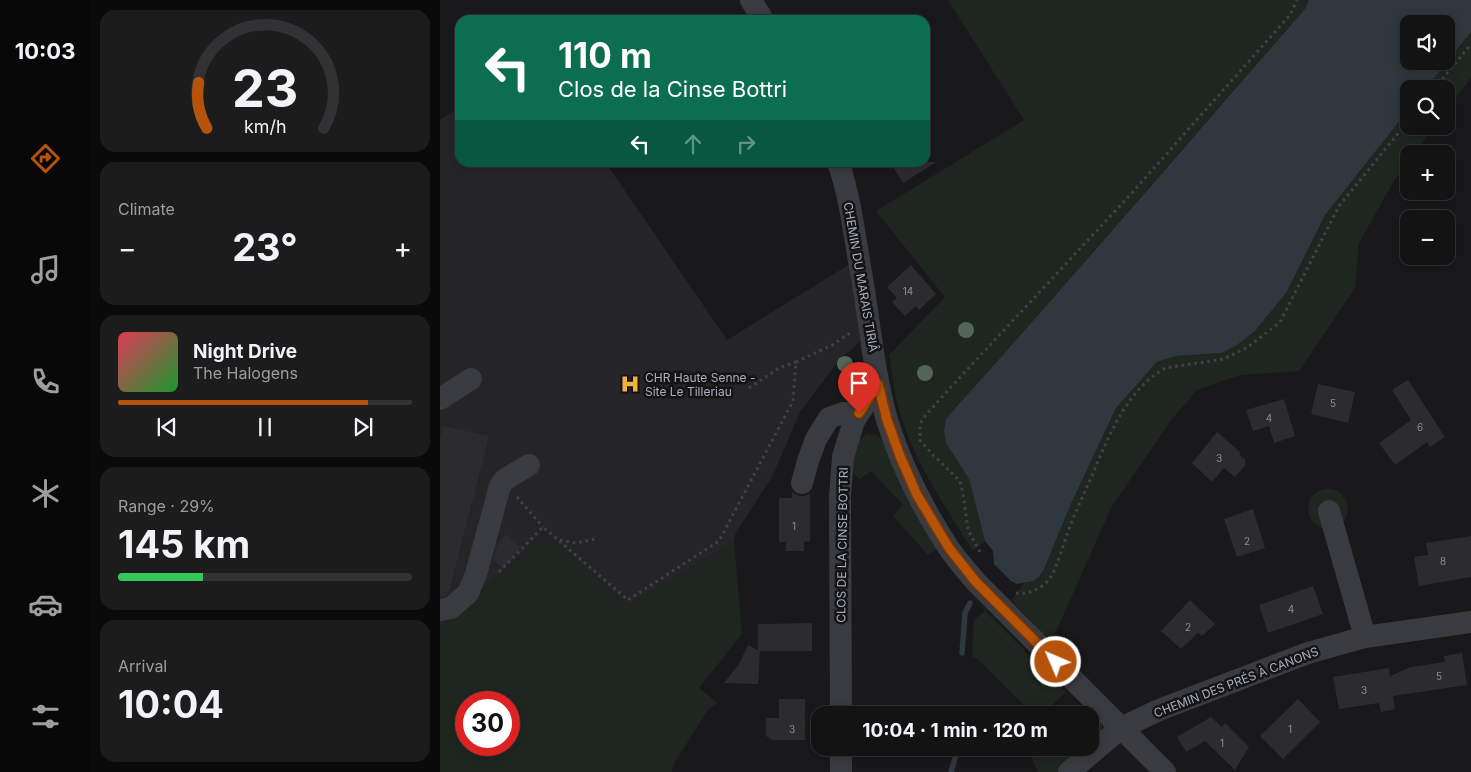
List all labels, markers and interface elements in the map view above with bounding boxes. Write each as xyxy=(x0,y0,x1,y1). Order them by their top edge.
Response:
map controls xyxy=(1400,15,1455,265)
button: sound xyxy=(1400,15,1455,70)
text: 110 m xyxy=(558,34,652,76)
icon: left xyxy=(475,35,540,100)
text: 10:03 xyxy=(15,38,75,64)
text: 23 xyxy=(232,57,298,120)
text: Clos de la Cinse Bottri xyxy=(558,76,787,102)
button: search xyxy=(1400,80,1455,135)
text: km/h xyxy=(244,116,286,137)
icon: left xyxy=(626,130,654,158)
icon: ahead xyxy=(679,130,707,158)
icon: right xyxy=(732,130,760,158)
icon: directions xyxy=(28,141,63,176)
button: + xyxy=(1400,145,1455,200)
text: Climate xyxy=(118,199,175,219)
street label: CHEMIN DU MARAIS TIRIÂ xyxy=(840,201,882,353)
button: − xyxy=(1400,210,1455,265)
text: 23° xyxy=(232,224,298,270)
text: − xyxy=(118,231,137,265)
text: + xyxy=(393,231,412,265)
icon: music xyxy=(28,252,63,287)
house number: 14 xyxy=(903,285,913,297)
text: Night Drive xyxy=(193,340,297,363)
pin xyxy=(838,362,880,413)
text: The Halogens xyxy=(193,363,298,383)
icon: phone xyxy=(28,364,63,399)
icon: arrive xyxy=(845,369,873,397)
place label: CHR Haute Senne - Site Le Tilleriau xyxy=(645,370,755,399)
hospital icon: CHR Haute Senne - Site Le Tilleriau xyxy=(619,373,641,395)
house number: 5 xyxy=(1330,397,1336,409)
house number: 4 xyxy=(1266,412,1272,424)
icon: previous xyxy=(153,413,181,441)
icon: pause xyxy=(251,413,279,441)
icon: next xyxy=(349,413,377,441)
house number: 6 xyxy=(1417,421,1423,433)
house number: 3 xyxy=(1216,452,1222,464)
street label: CLOS DE LA CINSE BOTTRI xyxy=(833,467,851,623)
icon: climate xyxy=(28,476,63,511)
text: Range · 29% xyxy=(118,496,215,516)
house number: 1 xyxy=(792,520,796,532)
text: 145 km xyxy=(118,521,250,567)
house number: 2 xyxy=(1244,535,1250,547)
house number: 8 xyxy=(1440,555,1446,567)
icon: car xyxy=(28,587,63,622)
house number: 4 xyxy=(1288,603,1294,615)
house number: 2 xyxy=(1185,621,1191,633)
position arrow xyxy=(1029,635,1081,687)
street label: CHEMIN DES PRÉS À CANONS xyxy=(1151,643,1321,720)
text: Arrival xyxy=(118,656,167,676)
house number: 5 xyxy=(1436,670,1442,682)
text: 10:04 xyxy=(118,681,224,727)
house number: 3 xyxy=(1361,684,1367,696)
speed limit sign: 30 xyxy=(455,691,520,756)
icon: filters xyxy=(28,699,63,734)
text: 10:04 · 1 min · 120 m xyxy=(862,719,1048,742)
house number: 3 xyxy=(789,723,795,735)
house number: 1 xyxy=(1288,723,1292,735)
house number: 1 xyxy=(1220,737,1224,749)

